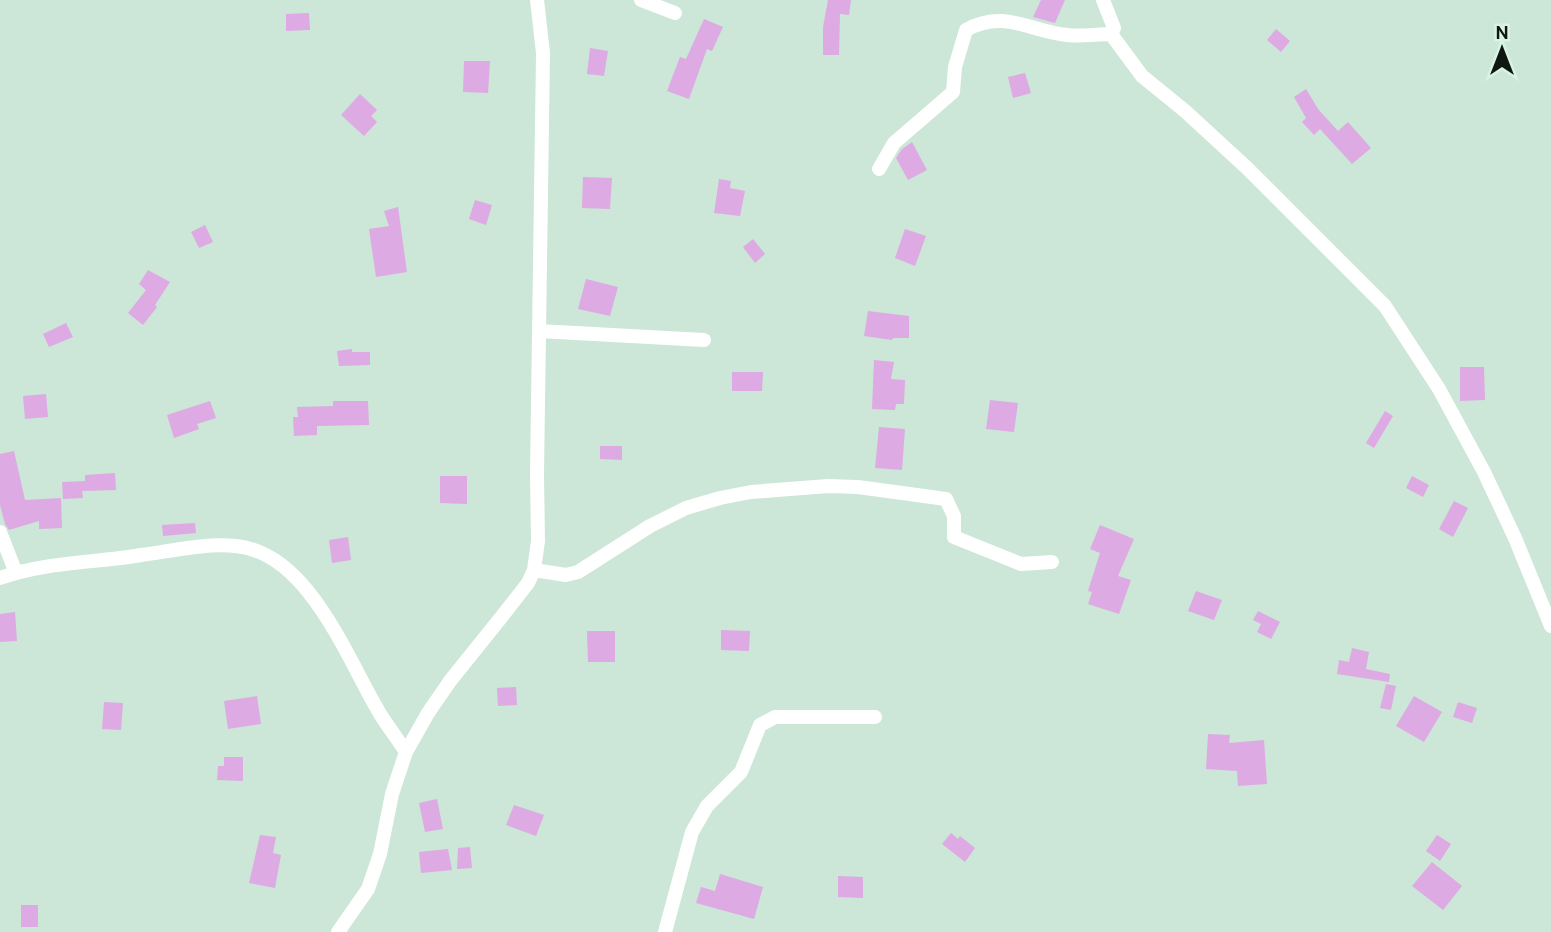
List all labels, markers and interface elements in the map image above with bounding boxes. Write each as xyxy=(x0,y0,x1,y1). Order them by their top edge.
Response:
north arrow xyxy=(1467,14,1537,84)
text: N xyxy=(1495,22,1509,46)

